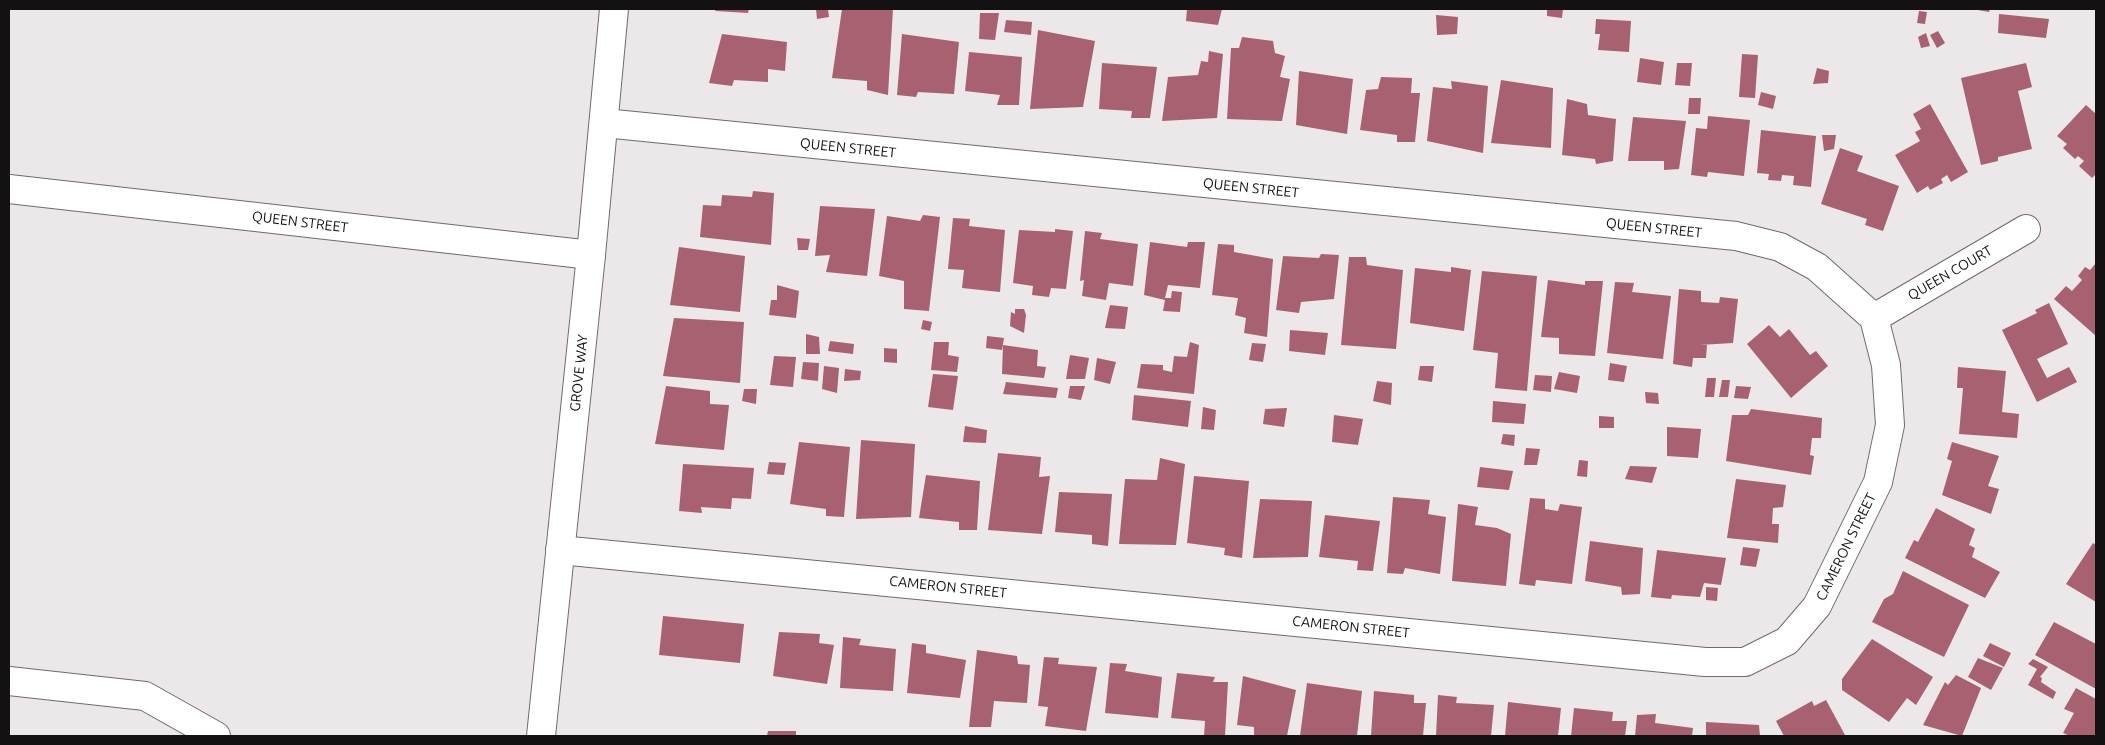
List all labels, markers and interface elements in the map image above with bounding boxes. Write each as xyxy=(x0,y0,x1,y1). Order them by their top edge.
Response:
street label: QUEEN STREET xyxy=(799,135,897,161)
street label: QUEEN STREET xyxy=(1202,175,1300,201)
street label: QUEEN STREET xyxy=(251,208,349,236)
street label: QUEEN STREET xyxy=(1605,215,1703,241)
street label: QUEEN COURT xyxy=(1905,242,1995,304)
street label: GROVE WAY xyxy=(567,334,591,412)
street label: CAMERON STREET xyxy=(1813,490,1879,604)
street label: CAMERON STREET xyxy=(888,572,1008,602)
street label: CAMERON STREET xyxy=(1291,612,1411,642)

